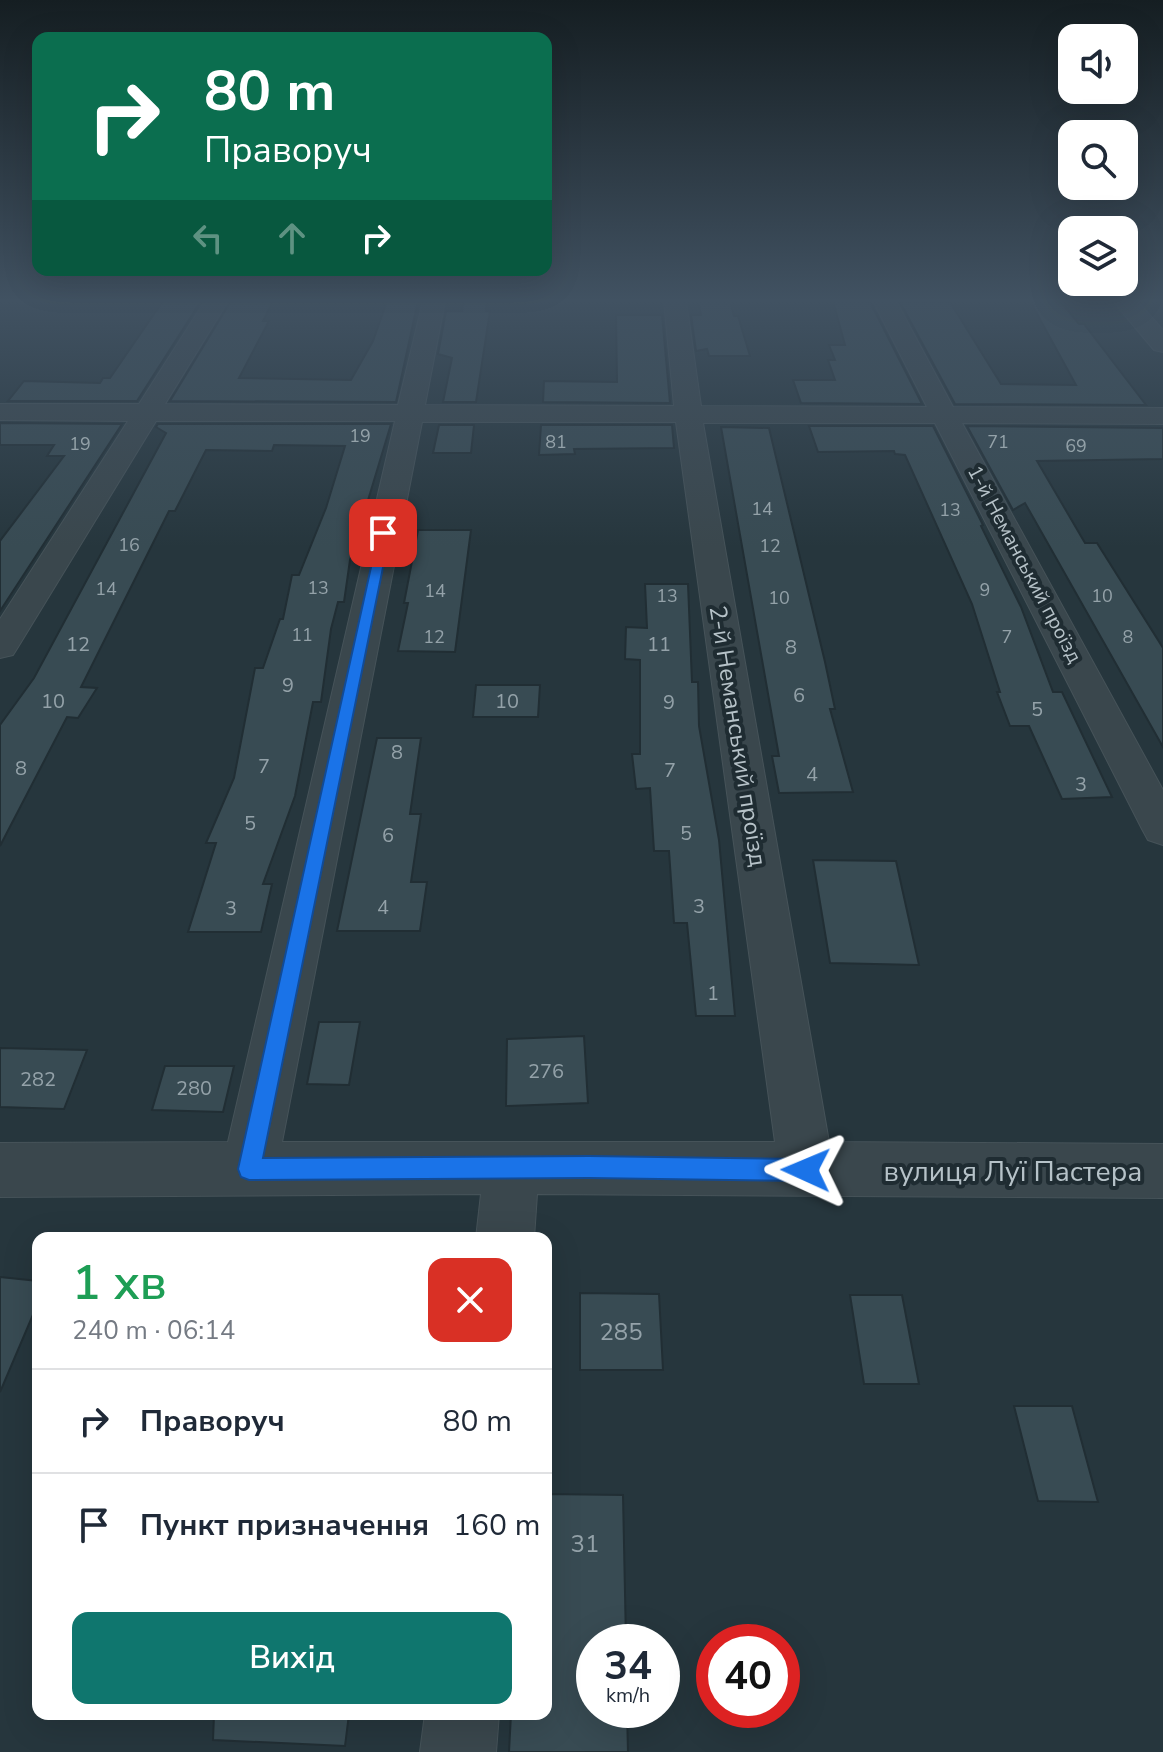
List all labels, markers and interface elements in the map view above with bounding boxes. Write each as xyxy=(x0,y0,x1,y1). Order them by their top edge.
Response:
map controls xyxy=(1058,24,1138,296)
button: sound xyxy=(1058,24,1138,104)
text: 80 m xyxy=(204,53,335,130)
icon: right xyxy=(72,64,176,168)
button: search xyxy=(1058,120,1138,200)
text: Праворуч xyxy=(204,126,372,175)
icon: left xyxy=(186,216,230,260)
icon: ahead xyxy=(270,216,314,260)
icon: right xyxy=(354,216,398,260)
button: layers xyxy=(1058,216,1138,296)
house number: 19 xyxy=(349,424,371,448)
house number: 81 xyxy=(545,430,567,454)
house number: 71 xyxy=(987,430,1009,454)
house number: 19 xyxy=(69,432,91,456)
house number: 69 xyxy=(1065,434,1087,458)
street label: 1-й Неманський проїзд xyxy=(961,461,1088,668)
house number: 14 xyxy=(751,497,773,521)
house number: 13 xyxy=(939,498,961,522)
pin xyxy=(349,499,417,567)
icon: arrive xyxy=(361,511,405,555)
house number: 16 xyxy=(118,533,140,557)
house number: 12 xyxy=(759,534,781,558)
house number: 13 xyxy=(307,576,329,600)
house number: 14 xyxy=(95,577,117,601)
house number: 9 xyxy=(980,578,990,602)
house number: 14 xyxy=(424,579,446,603)
house number: 13 xyxy=(656,584,678,608)
house number: 10 xyxy=(1091,584,1113,608)
house number: 10 xyxy=(768,586,790,610)
street label: 2-й Неманський проїзд xyxy=(702,603,774,869)
house number: 11 xyxy=(291,623,313,647)
house number: 12 xyxy=(423,625,445,649)
house number: 7 xyxy=(1002,625,1012,649)
house number: 8 xyxy=(1123,625,1133,649)
house number: 12 xyxy=(66,631,90,658)
house number: 11 xyxy=(647,631,671,658)
house number: 8 xyxy=(785,634,797,661)
house number: 9 xyxy=(282,672,294,699)
house number: 6 xyxy=(793,682,805,709)
house number: 10 xyxy=(41,688,65,715)
house number: 10 xyxy=(495,688,519,715)
house number: 9 xyxy=(663,689,675,716)
house number: 5 xyxy=(1031,696,1043,723)
house number: 8 xyxy=(391,739,403,766)
house number: 7 xyxy=(258,753,270,780)
house number: 8 xyxy=(15,755,27,782)
house number: 7 xyxy=(664,757,676,784)
house number: 4 xyxy=(806,761,818,788)
house number: 3 xyxy=(1075,771,1087,798)
house number: 5 xyxy=(244,810,256,837)
house number: 5 xyxy=(680,820,692,847)
house number: 6 xyxy=(382,822,394,849)
house number: 3 xyxy=(693,893,705,920)
house number: 4 xyxy=(377,894,389,921)
house number: 3 xyxy=(225,895,237,922)
house number: 1 xyxy=(707,980,719,1007)
house number: 276 xyxy=(528,1058,564,1085)
house number: 282 xyxy=(20,1066,56,1093)
house number: 280 xyxy=(176,1075,212,1102)
position arrow xyxy=(764,1128,848,1212)
street label: вулиця Луї Пастера xyxy=(884,1153,1142,1191)
text: 1 хв xyxy=(72,1250,166,1316)
button: close xyxy=(428,1258,512,1342)
text: 240 m · 06:14 xyxy=(72,1313,235,1348)
house number: 285 xyxy=(599,1316,643,1348)
icon: right xyxy=(72,1399,116,1443)
text: Праворуч xyxy=(140,1401,285,1442)
text: 80 m xyxy=(443,1401,512,1442)
icon: arrive xyxy=(72,1503,116,1547)
text: Пункт призначення xyxy=(140,1505,429,1546)
text: 160 m xyxy=(453,1505,540,1546)
house number: 31 xyxy=(571,1528,599,1560)
button: Вихід xyxy=(72,1612,512,1704)
speed limit sign: 40 xyxy=(696,1624,800,1728)
text: 34 xyxy=(604,1639,652,1693)
text: km/h xyxy=(606,1682,650,1709)

